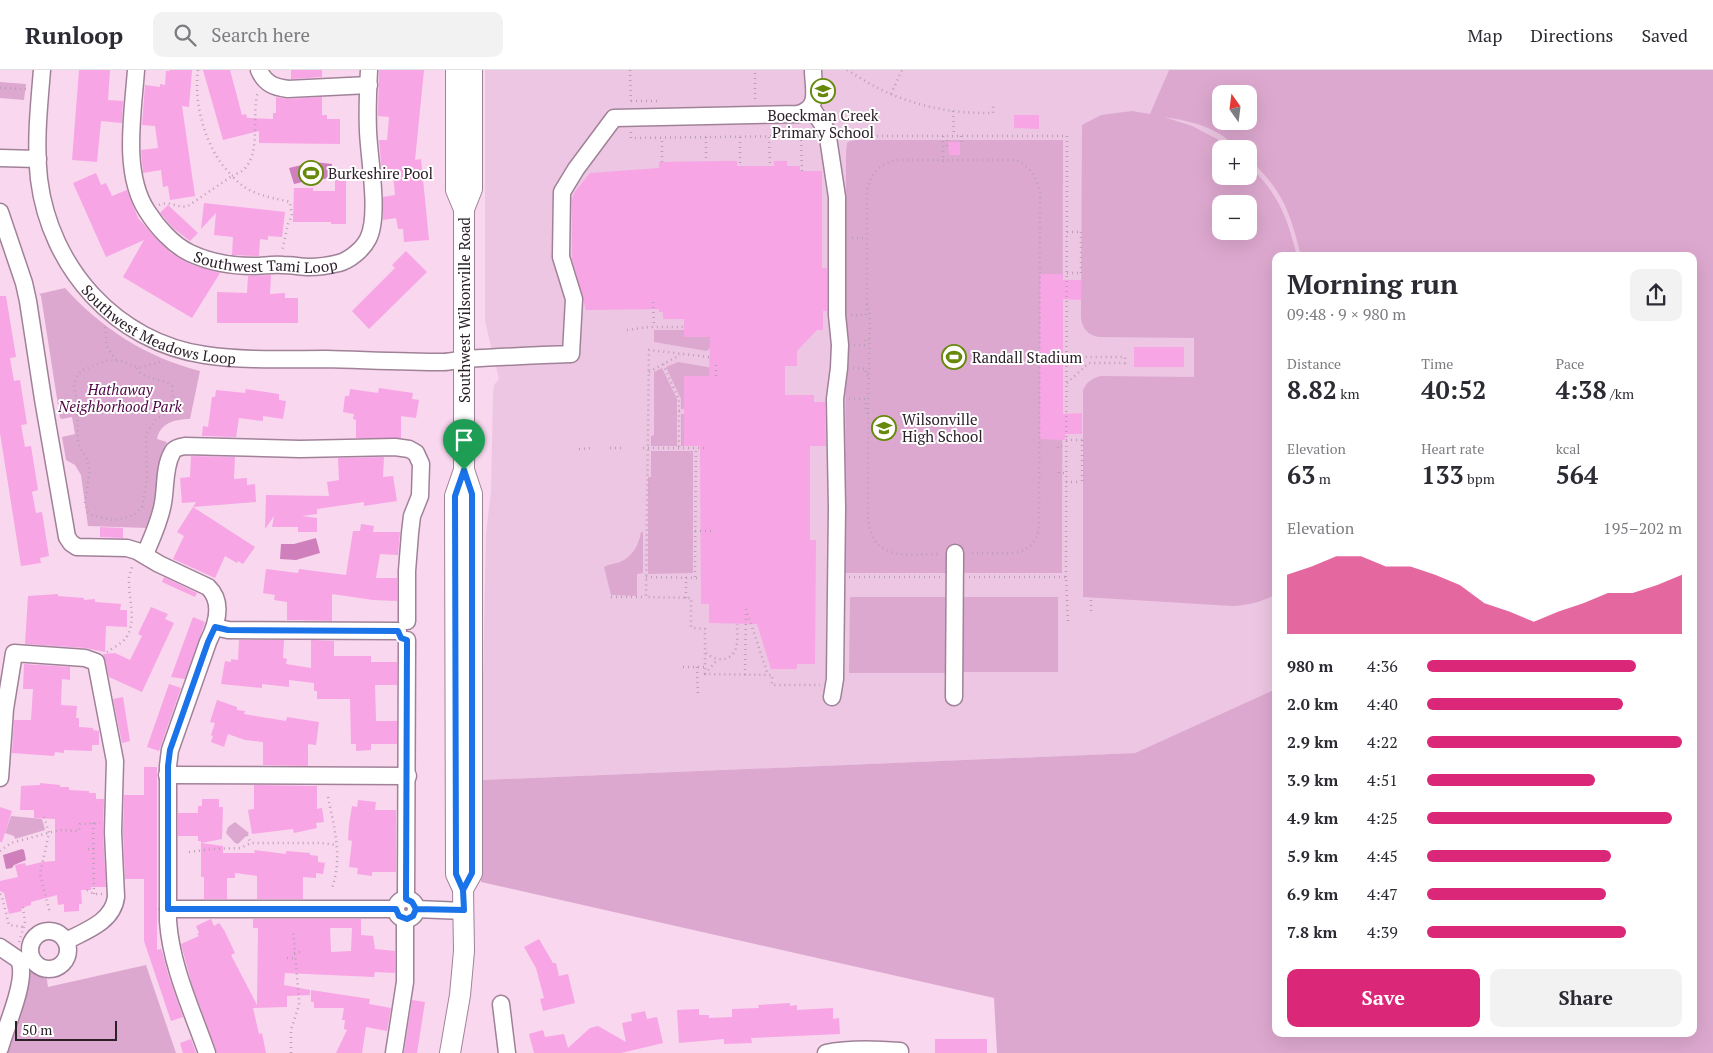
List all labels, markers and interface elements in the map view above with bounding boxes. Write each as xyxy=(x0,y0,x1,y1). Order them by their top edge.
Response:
search box xyxy=(153,12,503,57)
text: Runloop xyxy=(25,19,123,51)
icon: search xyxy=(171,21,199,49)
text: Search here xyxy=(211,22,310,47)
text: Map xyxy=(1467,23,1502,47)
text: Directions xyxy=(1530,23,1613,47)
text: Saved xyxy=(1641,23,1688,47)
school or university icon: Boeckman Creek Primary School xyxy=(810,78,836,104)
north arrow xyxy=(1212,85,1258,130)
map controls xyxy=(1212,85,1257,240)
place label: Boeckman Creek Primary School xyxy=(767,105,879,142)
button: + xyxy=(1212,140,1257,185)
sports icon: Burkeshire Pool xyxy=(298,160,324,186)
place label: Burkeshire Pool xyxy=(328,163,433,183)
button: − xyxy=(1212,195,1257,240)
street label: Southwest Wilsonville Road xyxy=(454,217,474,403)
street label: Southwest Tami Loop xyxy=(191,246,339,277)
text: Morning run xyxy=(1287,265,1458,302)
button: share xyxy=(1630,269,1682,321)
street label: Southwest Meadows Loop xyxy=(77,280,237,368)
text: 09:48 · 9 × 980 m xyxy=(1287,303,1406,325)
sports icon: Randall Stadium xyxy=(941,344,967,370)
place label: Randall Stadium xyxy=(972,347,1082,367)
text: Distance xyxy=(1287,354,1341,373)
text: Time xyxy=(1421,354,1453,373)
text: Pace xyxy=(1556,354,1584,373)
text: 8.82 xyxy=(1287,373,1337,406)
text: 40:52 xyxy=(1421,373,1486,406)
text: 4:38 xyxy=(1556,373,1607,406)
park label: Hathaway Neighborhood Park xyxy=(57,379,182,416)
text: km xyxy=(1337,384,1360,403)
text: /km xyxy=(1607,384,1634,403)
place label: Wilsonville High School xyxy=(902,409,983,446)
school or university icon: Wilsonville High School xyxy=(871,415,897,441)
pin xyxy=(443,419,485,470)
icon: arrive xyxy=(450,426,478,454)
text: Elevation xyxy=(1287,439,1346,458)
text: Heart rate xyxy=(1421,439,1484,458)
text: kcal xyxy=(1556,439,1581,458)
text: 63 xyxy=(1287,458,1315,491)
text: 133 xyxy=(1421,458,1464,491)
text: 564 xyxy=(1556,458,1598,491)
text: m xyxy=(1315,469,1331,488)
text: bpm xyxy=(1464,469,1495,488)
text: Elevation xyxy=(1287,517,1354,539)
text: 195–202 m xyxy=(1603,517,1682,539)
text: 980 m xyxy=(1287,655,1333,677)
text: 4:36 xyxy=(1367,655,1398,677)
text: 2.0 km xyxy=(1287,693,1338,715)
text: 4:40 xyxy=(1367,693,1398,715)
text: 2.9 km xyxy=(1287,731,1338,753)
text: 4:22 xyxy=(1367,731,1398,753)
text: 3.9 km xyxy=(1287,769,1338,791)
text: 4:51 xyxy=(1367,769,1398,791)
text: 4.9 km xyxy=(1287,807,1338,829)
text: 4:25 xyxy=(1367,807,1398,829)
text: 5.9 km xyxy=(1287,845,1338,867)
text: 4:45 xyxy=(1367,845,1398,867)
text: 6.9 km xyxy=(1287,883,1338,905)
text: 4:47 xyxy=(1367,883,1398,905)
text: 7.8 km xyxy=(1287,921,1337,943)
text: 4:39 xyxy=(1367,921,1398,943)
button: Save xyxy=(1287,969,1480,1027)
button: Share xyxy=(1490,969,1682,1027)
scale bar xyxy=(15,1018,118,1041)
text: 50 m xyxy=(22,1020,52,1039)

